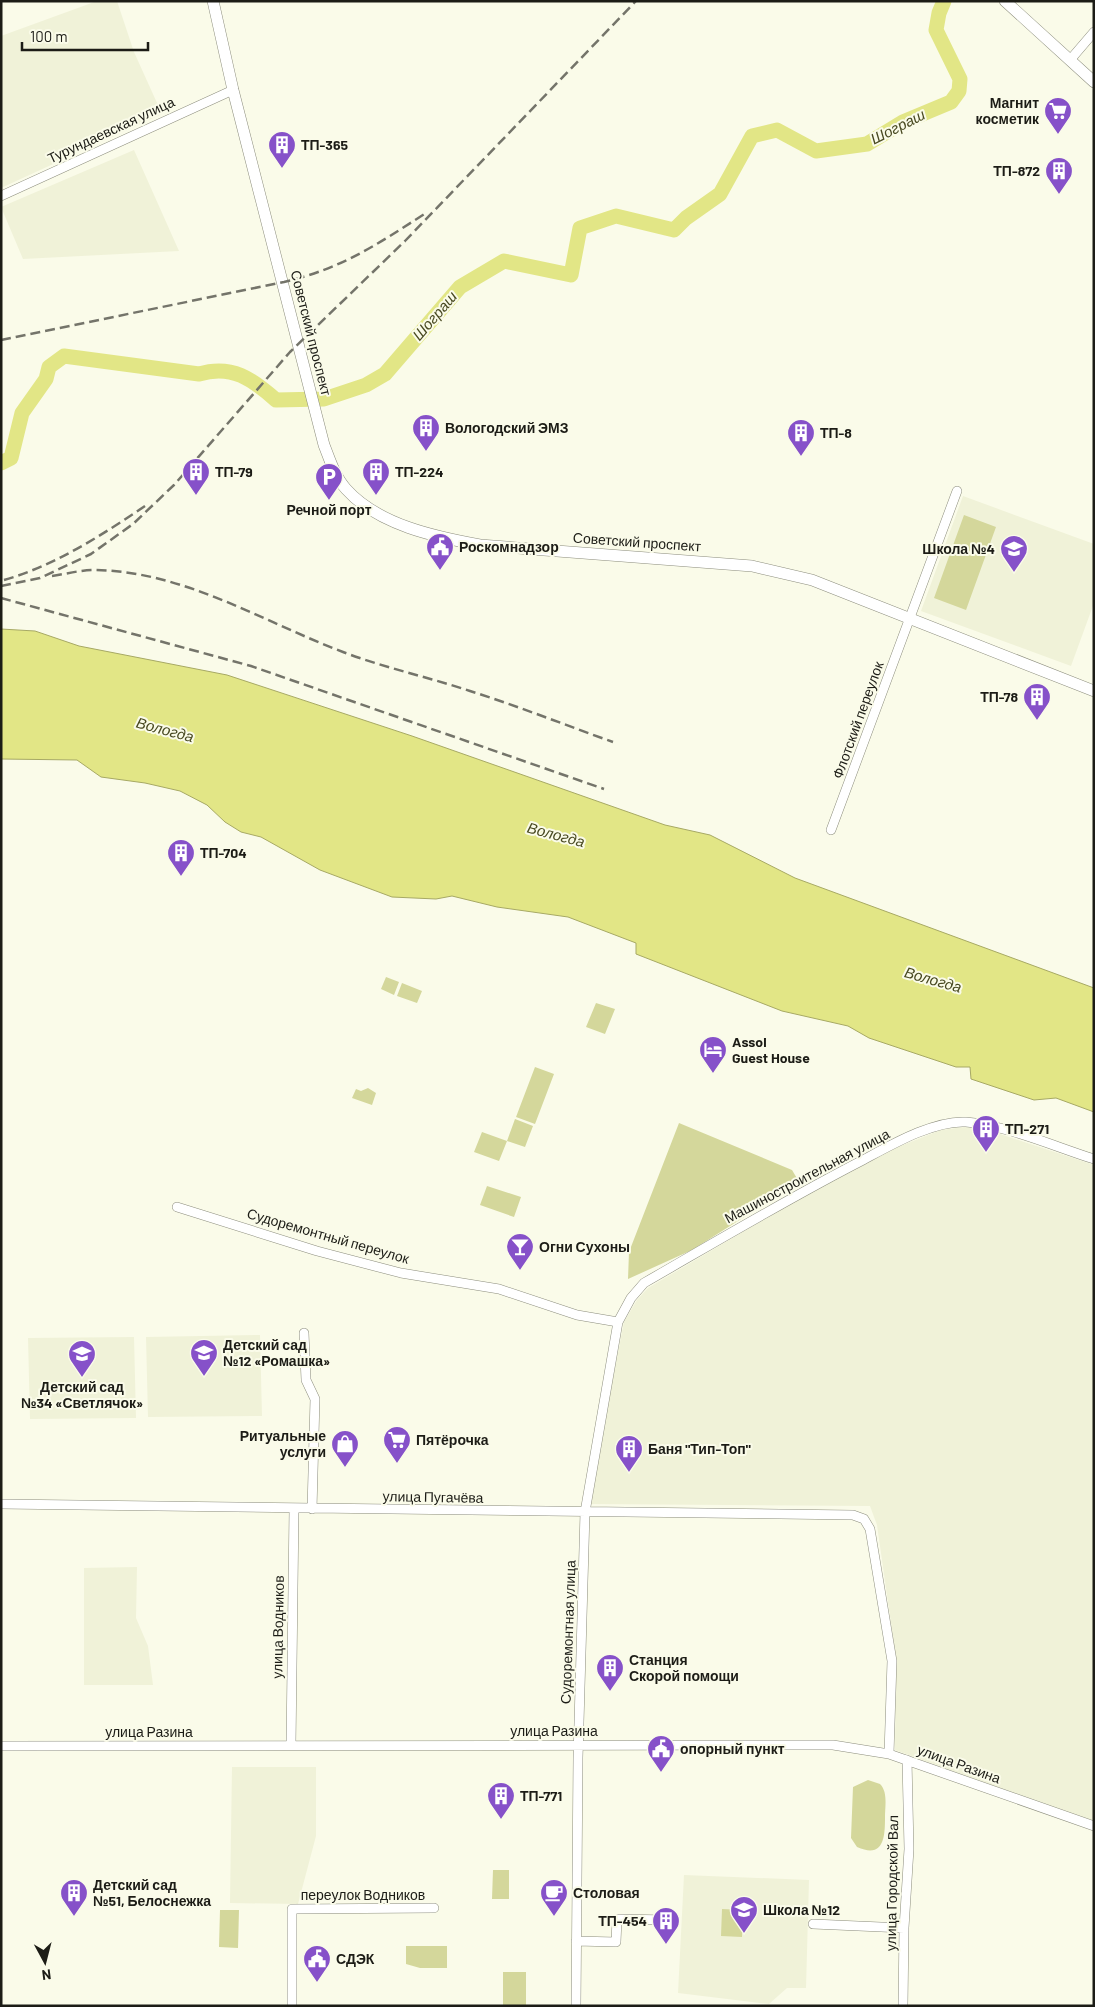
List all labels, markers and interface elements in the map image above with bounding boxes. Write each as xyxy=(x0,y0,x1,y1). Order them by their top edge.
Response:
scale bar xyxy=(22,20,149,52)
text: 100 m xyxy=(30,27,68,45)
street label: Турундаевская улица xyxy=(45,93,177,166)
place label: Магнит косметик xyxy=(976,94,1040,127)
supermarket icon: Магнит косметик xyxy=(1043,96,1073,135)
water label: Шограш xyxy=(867,105,928,147)
building icon: ТП-365 xyxy=(267,130,297,169)
place label: ТП-365 xyxy=(301,136,348,153)
building icon: ТП-872 xyxy=(1044,156,1074,195)
place label: ТП-872 xyxy=(993,162,1040,179)
street label: Советский проспект xyxy=(288,268,335,398)
water label: Шограш xyxy=(408,287,461,343)
building icon: Вологодский ЭМЗ xyxy=(411,413,441,452)
building icon: ТП-8 xyxy=(786,418,816,457)
place label: Вологодский ЭМЗ xyxy=(445,419,569,436)
place label: ТП-8 xyxy=(820,424,852,441)
building icon: ТП-79 xyxy=(181,457,211,496)
building icon: ТП-224 xyxy=(361,457,391,496)
parking icon: Речной порт xyxy=(314,462,344,501)
place label: ТП-79 xyxy=(215,463,253,480)
place label: ТП-224 xyxy=(395,463,444,480)
place label: Речной порт xyxy=(286,501,372,518)
street label: Советский проспект xyxy=(572,529,702,555)
public building icon: Роскомнадзор xyxy=(425,532,455,571)
school or university icon: Школа №4 xyxy=(999,534,1029,573)
place label: Роскомнадзор xyxy=(459,538,559,555)
place label: Школа №4 xyxy=(922,540,995,557)
street label: Флотский переулок xyxy=(828,658,887,781)
building icon: ТП-78 xyxy=(1022,682,1052,721)
place label: ТП-78 xyxy=(980,688,1018,705)
water label: Вологда xyxy=(135,713,196,745)
water label: Вологда xyxy=(526,818,587,850)
building icon: ТП-704 xyxy=(166,838,196,877)
place label: ТП-704 xyxy=(200,844,247,861)
water label: Вологда xyxy=(903,962,964,996)
place label: Assol Guest House xyxy=(732,1033,810,1066)
hotel icon: Assol Guest House xyxy=(698,1035,728,1074)
building icon: ТП-271 xyxy=(971,1114,1001,1153)
place label: ТП-271 xyxy=(1005,1120,1049,1137)
street label: Машиностроительная улица xyxy=(721,1125,892,1226)
street label: Судоремонтный переулок xyxy=(245,1204,412,1267)
bar icon: Огни Сухоны xyxy=(505,1232,535,1271)
place label: Огни Сухоны xyxy=(539,1238,630,1255)
place label: Детский сад №12 «Ромашка» xyxy=(223,1336,330,1369)
school or university icon: Детский сад №12 «Ромашка» xyxy=(189,1338,219,1377)
school or university icon: Детский сад №34 «Светлячок» xyxy=(67,1339,97,1378)
place label: Детский сад №34 «Светлячок» xyxy=(21,1378,143,1411)
supermarket icon: Пятёрочка xyxy=(382,1425,412,1464)
place label: Ритуальные услуги xyxy=(240,1427,326,1460)
shop icon: Ритуальные услуги xyxy=(330,1429,360,1468)
place label: Пятёрочка xyxy=(416,1431,489,1448)
building icon: Баня "Тип-Топ" xyxy=(614,1434,644,1473)
place label: Баня "Тип-Топ" xyxy=(648,1440,751,1457)
street label: улица Пугачёва xyxy=(382,1487,484,1506)
street label: Судоремонтная улица xyxy=(556,1559,579,1704)
street label: улица Водников xyxy=(268,1575,287,1679)
place label: Станция Скорой помощи xyxy=(629,1651,739,1684)
building icon: Станция Скорой помощи xyxy=(595,1653,625,1692)
street label: улица Разина xyxy=(510,1722,598,1739)
street label: улица Разина xyxy=(105,1723,193,1740)
public building icon: опорный пункт xyxy=(646,1734,676,1773)
place label: опорный пункт xyxy=(680,1740,785,1757)
street label: улица Разина xyxy=(915,1741,1003,1787)
building icon: ТП-771 xyxy=(486,1781,516,1820)
place label: ТП-771 xyxy=(520,1787,562,1804)
street label: улица Городской Вал xyxy=(882,1815,901,1951)
place label: Детский сад №51, Белоснежка xyxy=(93,1876,211,1909)
building icon: Детский сад №51, Белоснежка xyxy=(59,1878,89,1917)
cafe icon: Столовая xyxy=(539,1878,569,1917)
place label: Столовая xyxy=(573,1884,640,1901)
street label: переулок Водников xyxy=(301,1886,425,1903)
school or university icon: Школа №12 xyxy=(729,1895,759,1934)
place label: Школа №12 xyxy=(763,1901,840,1918)
building icon: ТП-454 xyxy=(651,1906,681,1945)
place label: ТП-454 xyxy=(598,1912,647,1929)
north arrow xyxy=(20,1937,70,1987)
public building icon: СДЭК xyxy=(302,1944,332,1983)
place label: СДЭК xyxy=(336,1950,375,1967)
text: N xyxy=(41,1966,52,1984)

